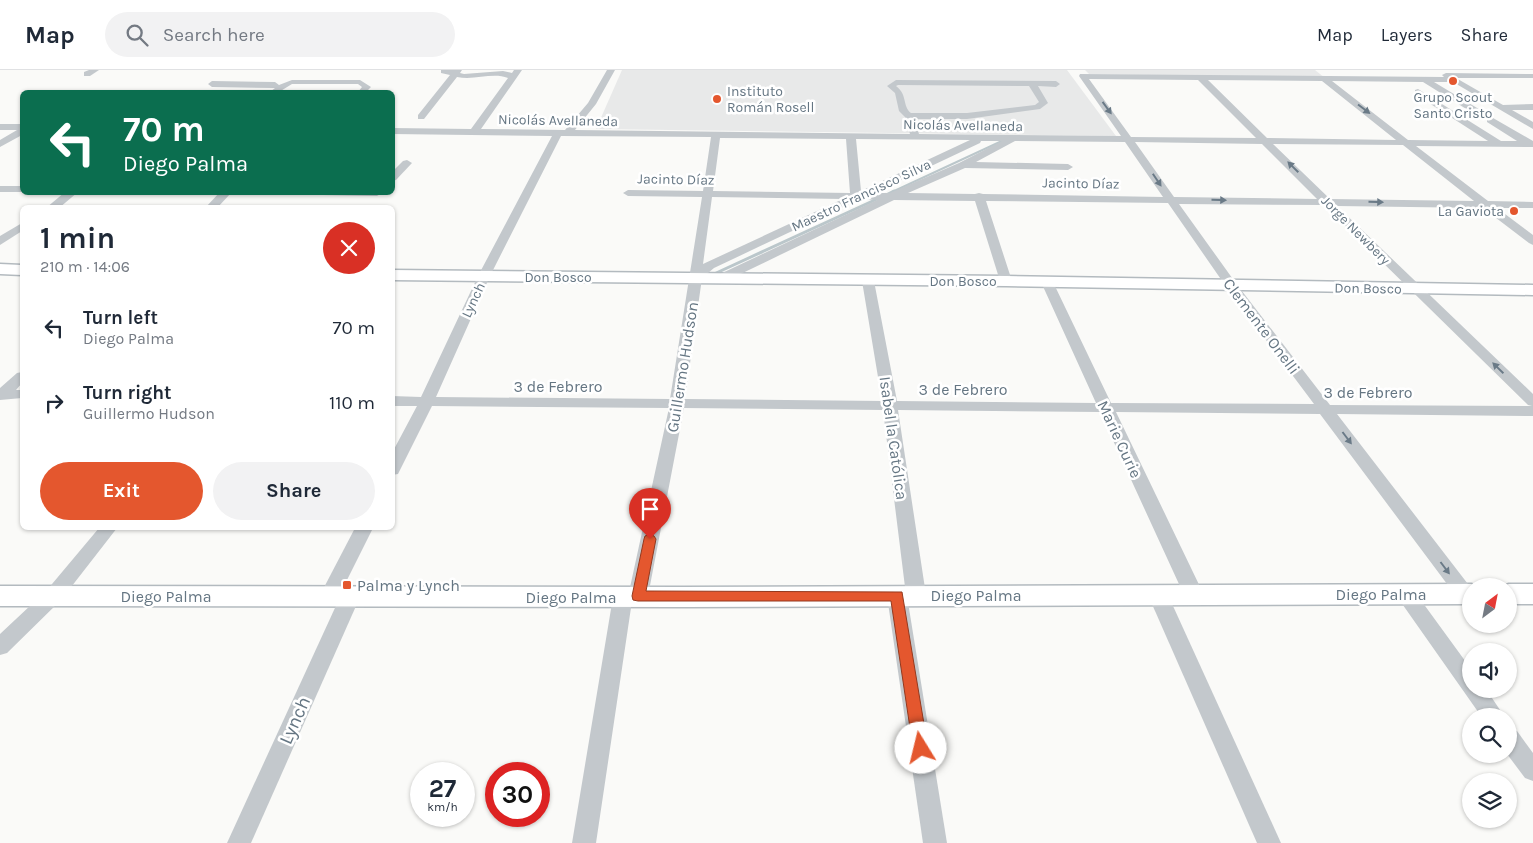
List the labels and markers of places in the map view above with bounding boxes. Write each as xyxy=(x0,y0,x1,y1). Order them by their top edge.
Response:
marker: Grupo Scout Santo Cristo xyxy=(1447,75,1459,87)
place label: Instituto Román Rosell xyxy=(727,83,814,116)
place label: Grupo Scout Santo Cristo xyxy=(1414,89,1492,122)
marker: Instituto Román Rosell xyxy=(711,93,723,105)
place label: La Gaviota xyxy=(1438,203,1504,220)
marker: La Gaviota xyxy=(1508,205,1520,217)
pin xyxy=(629,488,671,539)
place label: Palma y Lynch xyxy=(357,576,460,595)
marker: Palma y Lynch xyxy=(341,579,353,591)

